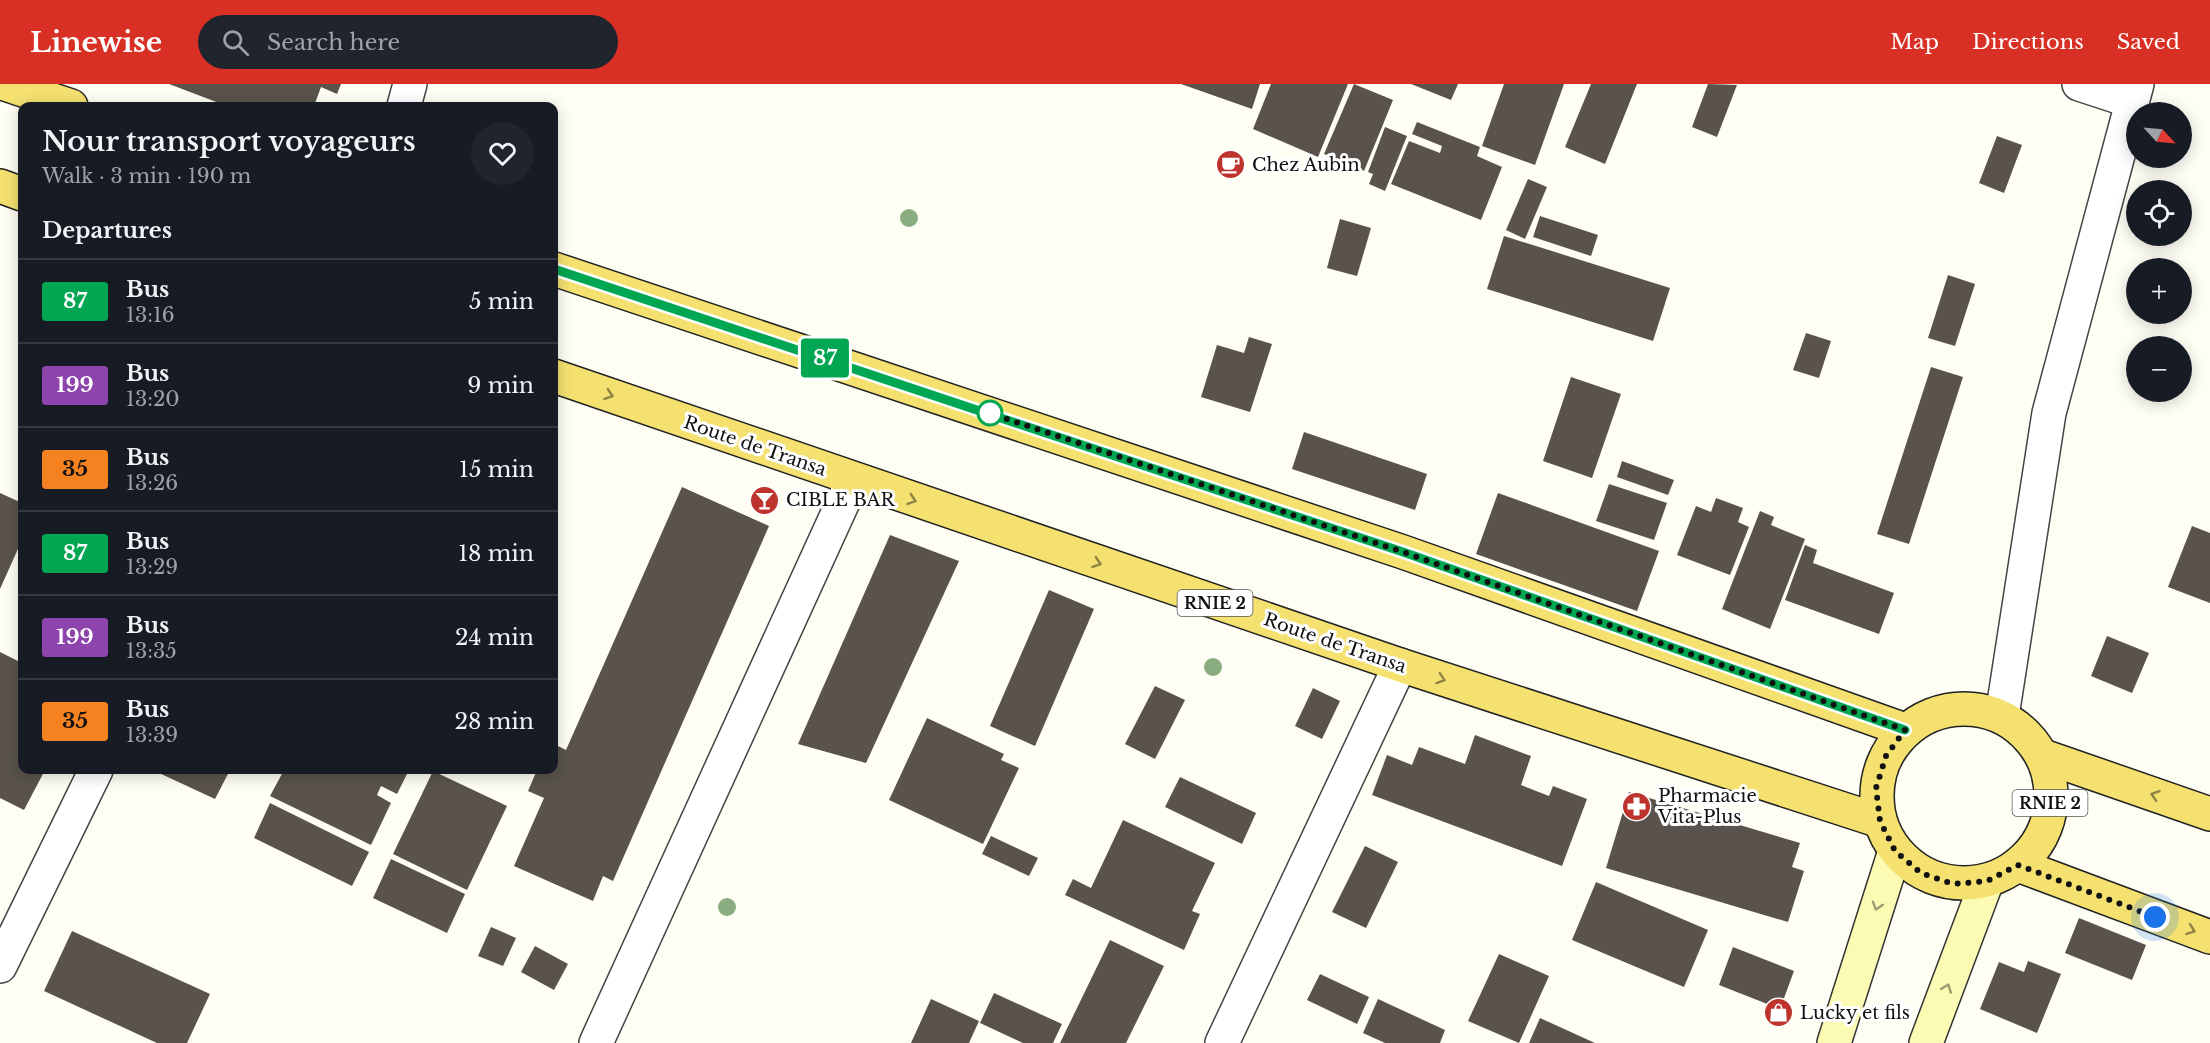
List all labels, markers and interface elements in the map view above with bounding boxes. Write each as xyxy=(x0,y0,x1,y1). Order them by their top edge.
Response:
search box xyxy=(198,15,618,69)
text: Linewise xyxy=(30,25,162,60)
icon: search xyxy=(219,26,252,59)
text: Search here xyxy=(267,29,400,56)
text: Map xyxy=(1890,29,1939,55)
text: Directions xyxy=(1972,29,2084,55)
text: Saved xyxy=(2117,29,2180,55)
north arrow xyxy=(2126,102,2192,168)
map controls xyxy=(2126,102,2192,402)
button: heart xyxy=(471,122,534,185)
text: Nour transport voyageurs xyxy=(42,124,416,159)
cafe icon: Chez Aubin xyxy=(1215,149,1247,181)
place label: Chez Aubin xyxy=(1252,154,1360,176)
text: Walk · 3 min · 190 m xyxy=(42,164,251,188)
button: locate xyxy=(2126,180,2192,246)
text: Departures xyxy=(42,217,172,244)
button: + xyxy=(2126,258,2192,324)
text: Bus xyxy=(126,276,169,303)
text: 87 xyxy=(63,288,87,314)
text: 5 min xyxy=(469,288,534,315)
text: 13:16 xyxy=(126,303,175,327)
button: − xyxy=(2126,336,2192,402)
line badge: 87 xyxy=(798,338,852,378)
text: 87 xyxy=(813,345,837,371)
text: Bus xyxy=(126,360,169,387)
text: 199 xyxy=(56,372,94,398)
text: 9 min xyxy=(467,372,534,399)
text: 13:20 xyxy=(126,387,180,411)
one-way arrow xyxy=(603,388,614,401)
unlabelled marker xyxy=(977,400,1003,426)
street label: Route de Transa xyxy=(681,411,829,481)
text: Bus xyxy=(126,444,169,471)
text: 35 xyxy=(62,456,88,482)
text: 15 min xyxy=(459,456,534,483)
text: 13:26 xyxy=(126,471,178,495)
bar icon: CIBLE BAR xyxy=(749,484,781,516)
place label: CIBLE BAR xyxy=(786,489,895,511)
one-way arrow xyxy=(906,493,917,505)
text: Bus xyxy=(126,528,169,555)
text: 87 xyxy=(63,540,87,566)
text: 18 min xyxy=(458,540,534,567)
text: 13:29 xyxy=(126,555,178,579)
one-way arrow xyxy=(1091,555,1102,568)
road number: RNIE 2 xyxy=(1178,590,1252,616)
street label: Route de Transa xyxy=(1261,608,1409,678)
text: Bus xyxy=(126,612,169,639)
text: 199 xyxy=(56,624,94,650)
text: 24 min xyxy=(455,624,534,651)
text: 13:35 xyxy=(126,639,177,663)
one-way arrow xyxy=(1435,671,1446,684)
text: Bus xyxy=(126,696,169,723)
text: 35 xyxy=(62,708,88,734)
text: 28 min xyxy=(455,708,534,735)
text: 13:39 xyxy=(126,723,178,747)
place label: Pharmacie Vita-Plus xyxy=(1657,785,1757,828)
pharmacy icon: Pharmacie Vita-Plus xyxy=(1621,790,1653,822)
road number: RNIE 2 xyxy=(2012,790,2088,816)
one-way arrow xyxy=(2150,790,2161,803)
one-way arrow xyxy=(1872,900,1884,911)
your location xyxy=(2140,902,2170,932)
one-way arrow xyxy=(2185,922,2195,935)
one-way arrow xyxy=(1940,983,1952,994)
shop icon: Lucky et fils xyxy=(1763,997,1795,1029)
place label: Lucky et fils xyxy=(1800,1002,1910,1024)

